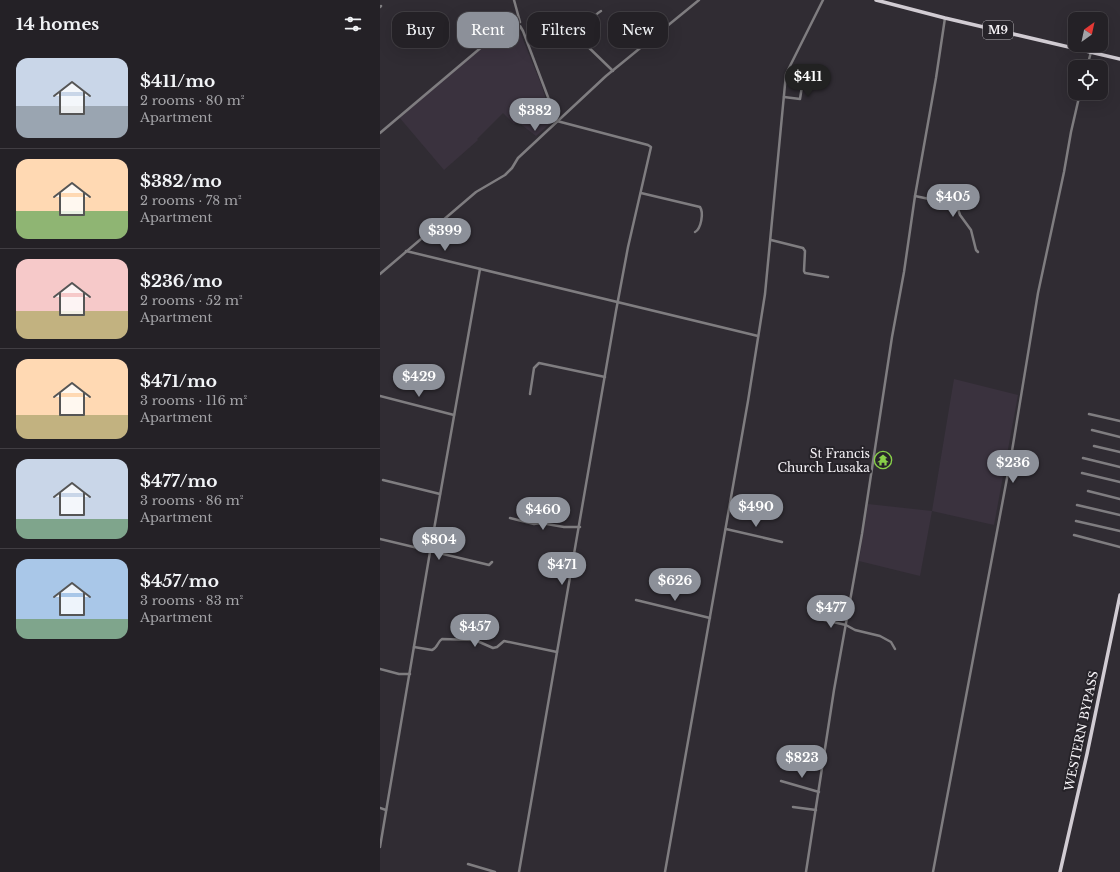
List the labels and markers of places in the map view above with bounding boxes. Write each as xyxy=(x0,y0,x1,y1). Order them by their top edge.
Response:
pin: $411 xyxy=(784,64,832,98)
pin: $382 xyxy=(511,98,559,132)
pin: $405 xyxy=(929,184,977,218)
pin: $399 xyxy=(421,218,469,252)
pin: $429 xyxy=(395,364,443,398)
place label: St Francis Church Lusaka xyxy=(777,446,870,475)
temple icon: St Francis Church Lusaka xyxy=(873,450,893,470)
pin: $236 xyxy=(989,450,1037,484)
pin: $490 xyxy=(732,494,780,528)
pin: $460 xyxy=(519,497,567,531)
pin: $804 xyxy=(415,527,463,561)
pin: $471 xyxy=(538,552,586,586)
pin: $626 xyxy=(651,568,699,602)
pin: $477 xyxy=(807,595,855,629)
pin: $457 xyxy=(451,614,499,648)
pin: $823 xyxy=(778,745,826,779)

